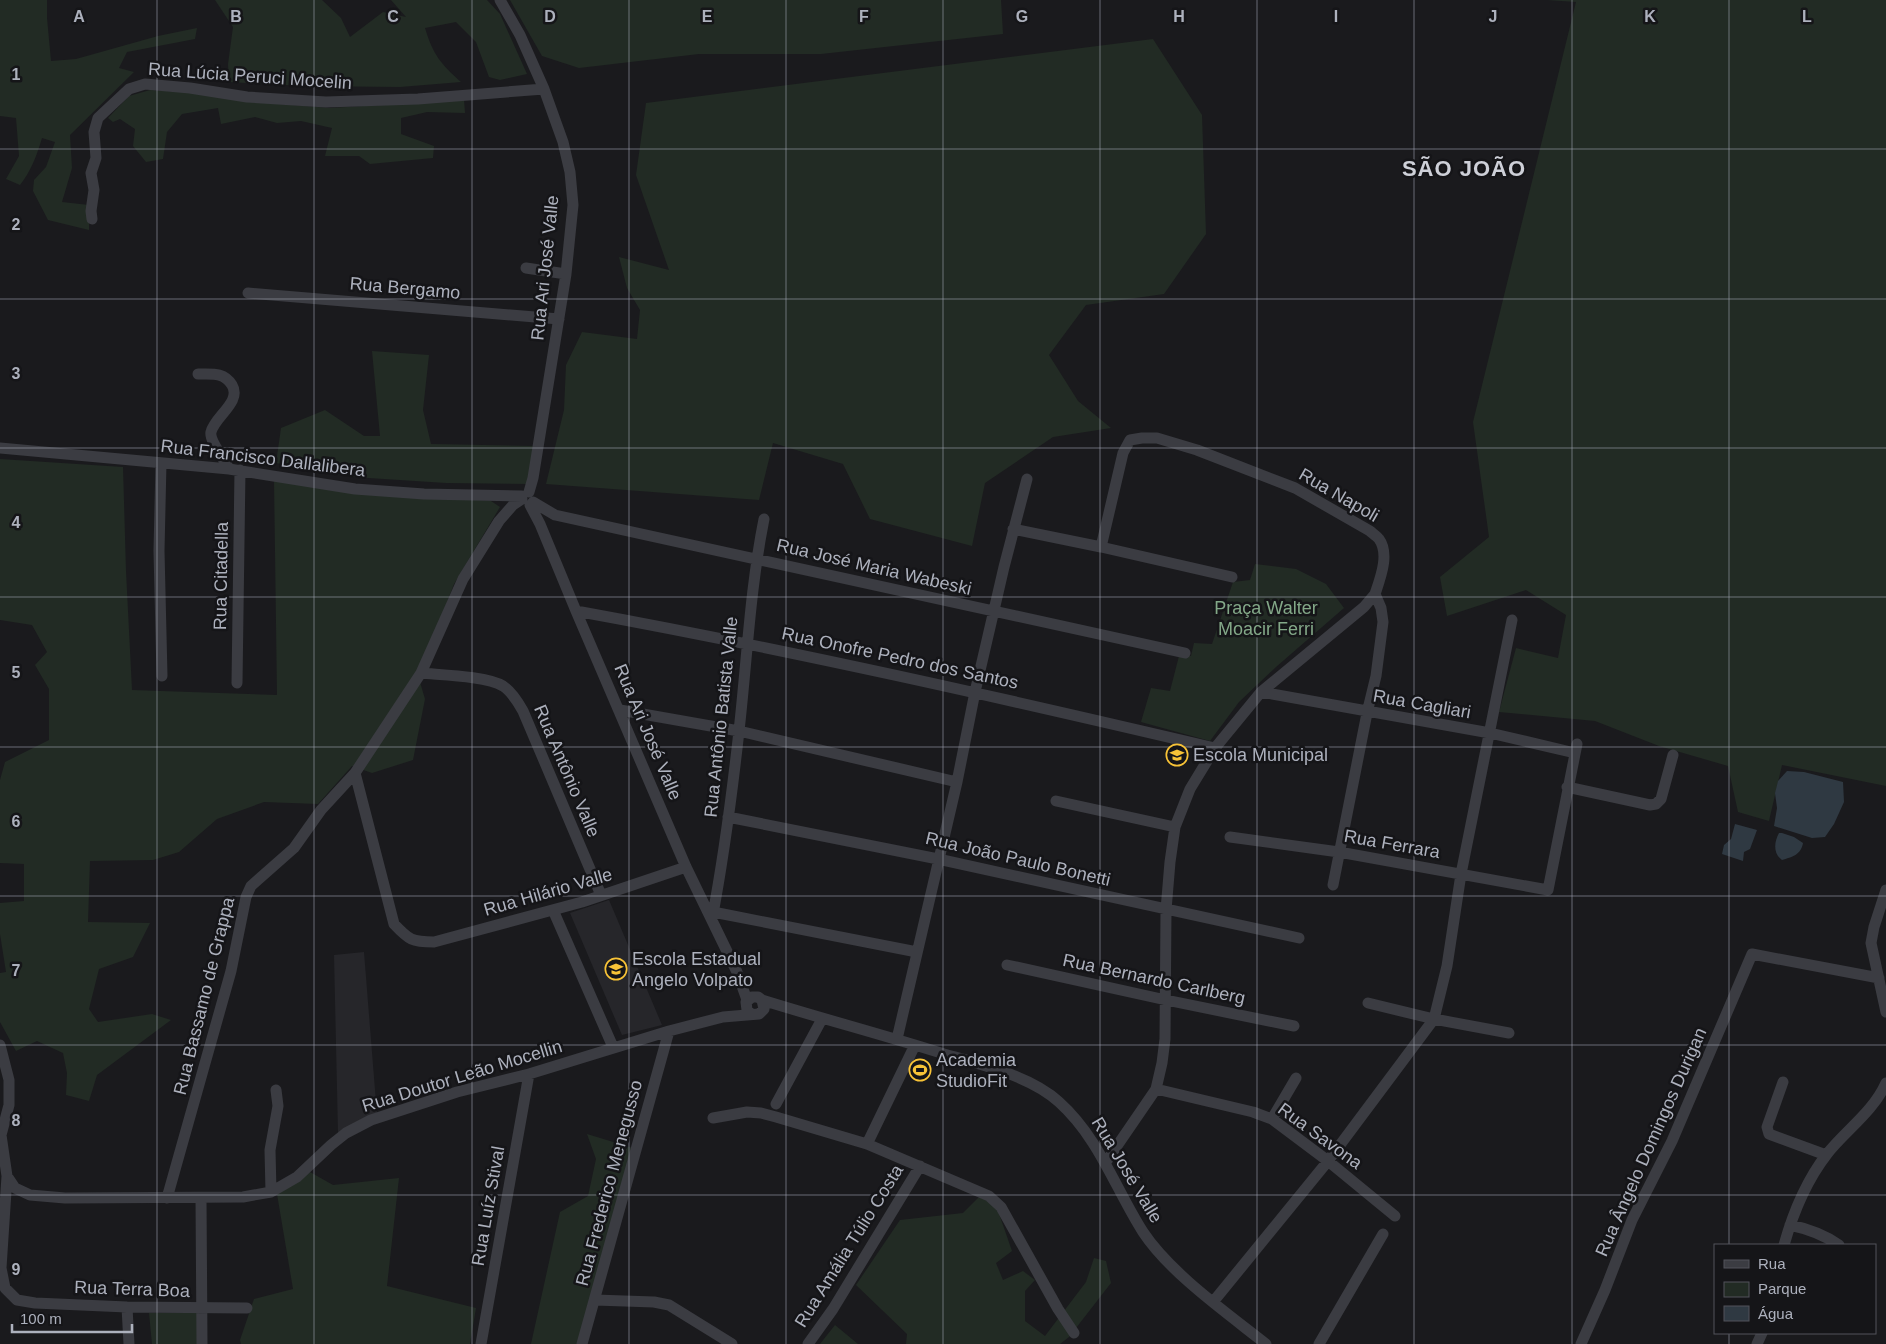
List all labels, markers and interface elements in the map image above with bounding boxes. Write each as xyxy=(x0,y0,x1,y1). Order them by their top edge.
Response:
text: A xyxy=(73,8,85,25)
text: B xyxy=(230,8,242,25)
text: C xyxy=(387,8,399,25)
text: D xyxy=(544,8,556,25)
text: E xyxy=(702,8,713,25)
text: F xyxy=(859,8,869,25)
text: G xyxy=(1016,8,1028,25)
text: H xyxy=(1173,8,1185,25)
text: I xyxy=(1334,8,1338,25)
text: J xyxy=(1489,8,1497,25)
text: K xyxy=(1644,8,1656,25)
text: L xyxy=(1802,8,1812,25)
street label: Rua Lúcia Peruci Mocelin xyxy=(147,59,353,93)
text: 1 xyxy=(12,66,21,83)
district label: SÃO JOÃO xyxy=(1402,156,1526,181)
street label: Rua Ari José Valle xyxy=(527,194,563,342)
text: 2 xyxy=(12,216,21,233)
street label: Rua Bergamo xyxy=(349,273,461,303)
text: 3 xyxy=(12,365,21,382)
street label: Rua Francisco Dallalibera xyxy=(160,436,367,481)
street label: Rua Napoli xyxy=(1295,464,1383,526)
text: 4 xyxy=(12,514,21,531)
street label: Rua Citadella xyxy=(210,521,232,630)
street label: Rua José Maria Wabeski xyxy=(775,535,973,599)
park label: Praça Walter Moacir Ferri xyxy=(1214,598,1318,639)
street label: Rua Antônio Batista Valle xyxy=(701,616,741,818)
street label: Rua Onofre Pedro dos Santos xyxy=(780,623,1020,693)
street label: Rua Ari José Valle xyxy=(610,661,686,803)
text: 5 xyxy=(12,664,21,681)
street label: Rua Cagliari xyxy=(1371,686,1473,722)
street label: Rua Antônio Valle xyxy=(530,702,604,840)
school or university icon: Escola Municipal xyxy=(1165,743,1189,767)
place label: Escola Municipal xyxy=(1193,745,1328,765)
text: 6 xyxy=(12,813,21,830)
street label: Rua Ferrara xyxy=(1342,826,1442,862)
street label: Rua João Paulo Bonetti xyxy=(924,828,1112,890)
street label: Rua Hilário Valle xyxy=(481,864,615,920)
street label: Rua Bassamo de Grappa xyxy=(170,894,239,1097)
place label: Escola Estadual Angelo Volpato xyxy=(632,949,761,990)
street label: Rua Bernardo Carlberg xyxy=(1061,950,1247,1008)
school or university icon: Escola Estadual Angelo Volpato xyxy=(604,957,628,981)
text: 7 xyxy=(12,962,21,979)
street label: Rua Ângelo Domingos Durigan xyxy=(1591,1025,1711,1259)
street label: Rua Doutor Leão Mocellin xyxy=(360,1036,564,1116)
place label: Academia StudioFit xyxy=(936,1050,1017,1091)
sports icon: Academia StudioFit xyxy=(908,1058,932,1082)
street label: Rua Frederico Menegusso xyxy=(572,1078,646,1288)
street label: Rua Savona xyxy=(1274,1099,1367,1174)
text: 8 xyxy=(12,1112,21,1129)
street label: Rua José Valle xyxy=(1088,1114,1166,1226)
street label: Rua Luíz Stival xyxy=(468,1145,508,1267)
street label: Rua Amália Túlio Costa xyxy=(791,1160,908,1331)
legend xyxy=(1714,1244,1876,1334)
text: Rua xyxy=(1758,1255,1786,1272)
text: 9 xyxy=(12,1261,21,1278)
street label: Rua Terra Boa xyxy=(74,1277,191,1301)
text: Parque xyxy=(1758,1280,1806,1297)
scale bar xyxy=(12,1302,132,1334)
text: Água xyxy=(1758,1305,1794,1322)
text: 100 m xyxy=(20,1310,62,1327)

